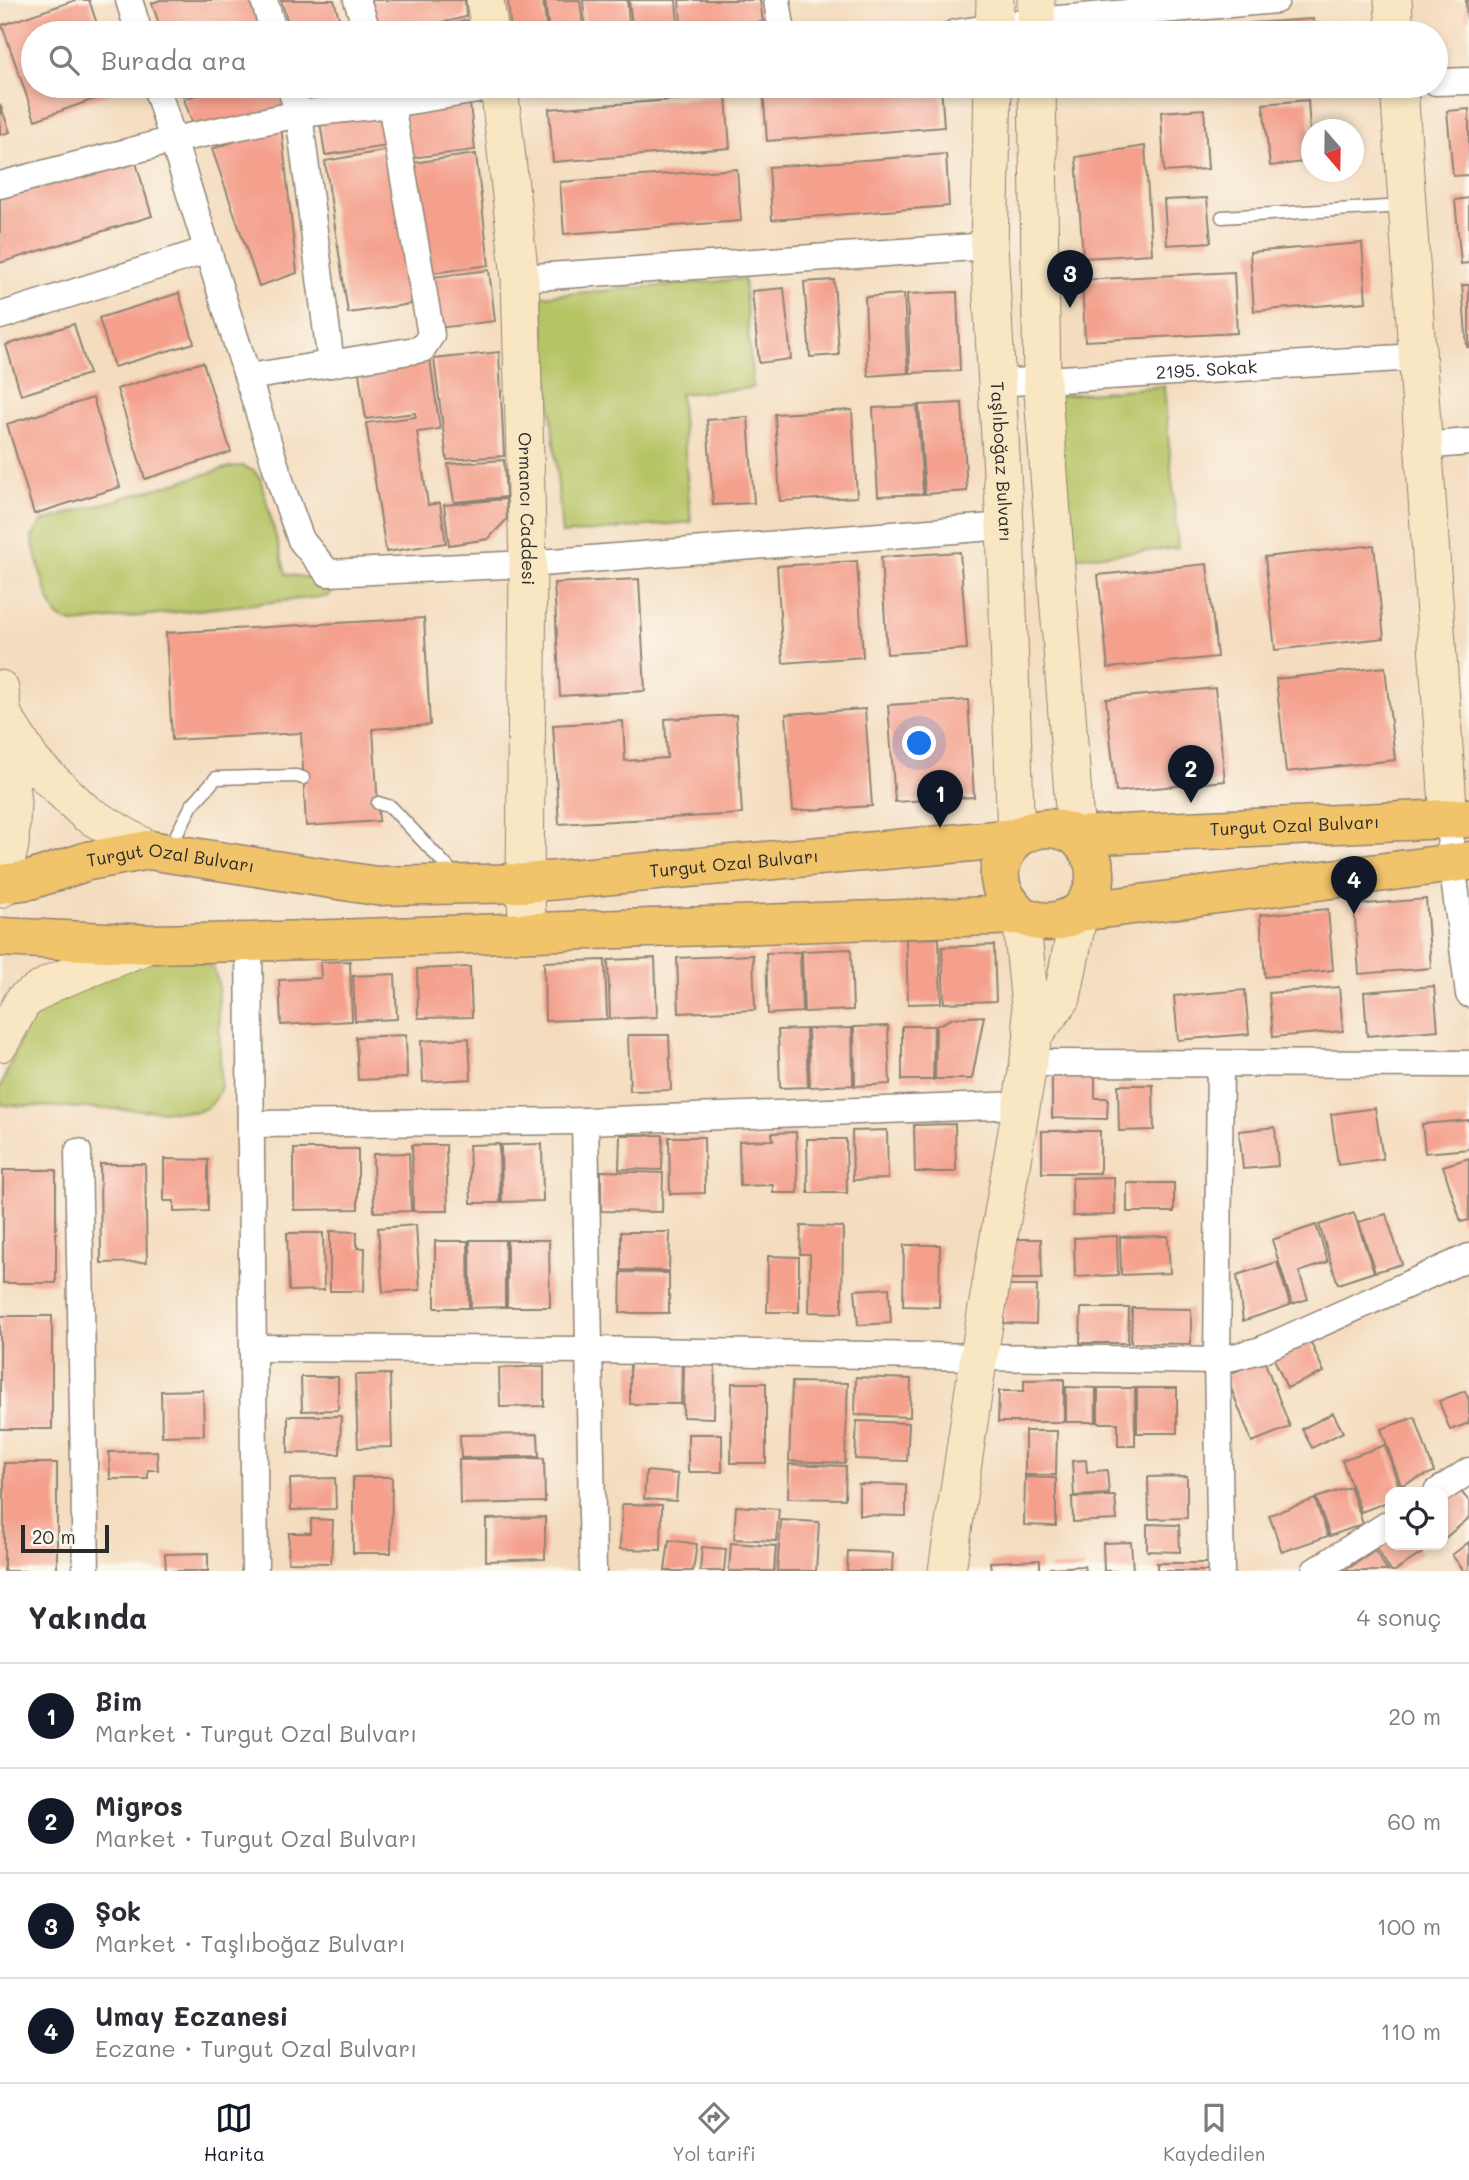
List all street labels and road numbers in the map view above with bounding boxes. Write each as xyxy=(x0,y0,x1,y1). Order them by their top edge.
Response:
street label: 2195. Sokak xyxy=(1155,354,1258,384)
street label: Taşlıboğaz Bulvarı xyxy=(986,381,1019,542)
street label: Ormancı Caddesi xyxy=(513,432,541,585)
street label: Turgut Ozal Bulvarı xyxy=(1209,809,1380,841)
street label: Turgut Ozal Bulvarı xyxy=(85,837,256,878)
street label: Turgut Ozal Bulvarı xyxy=(648,843,820,883)

